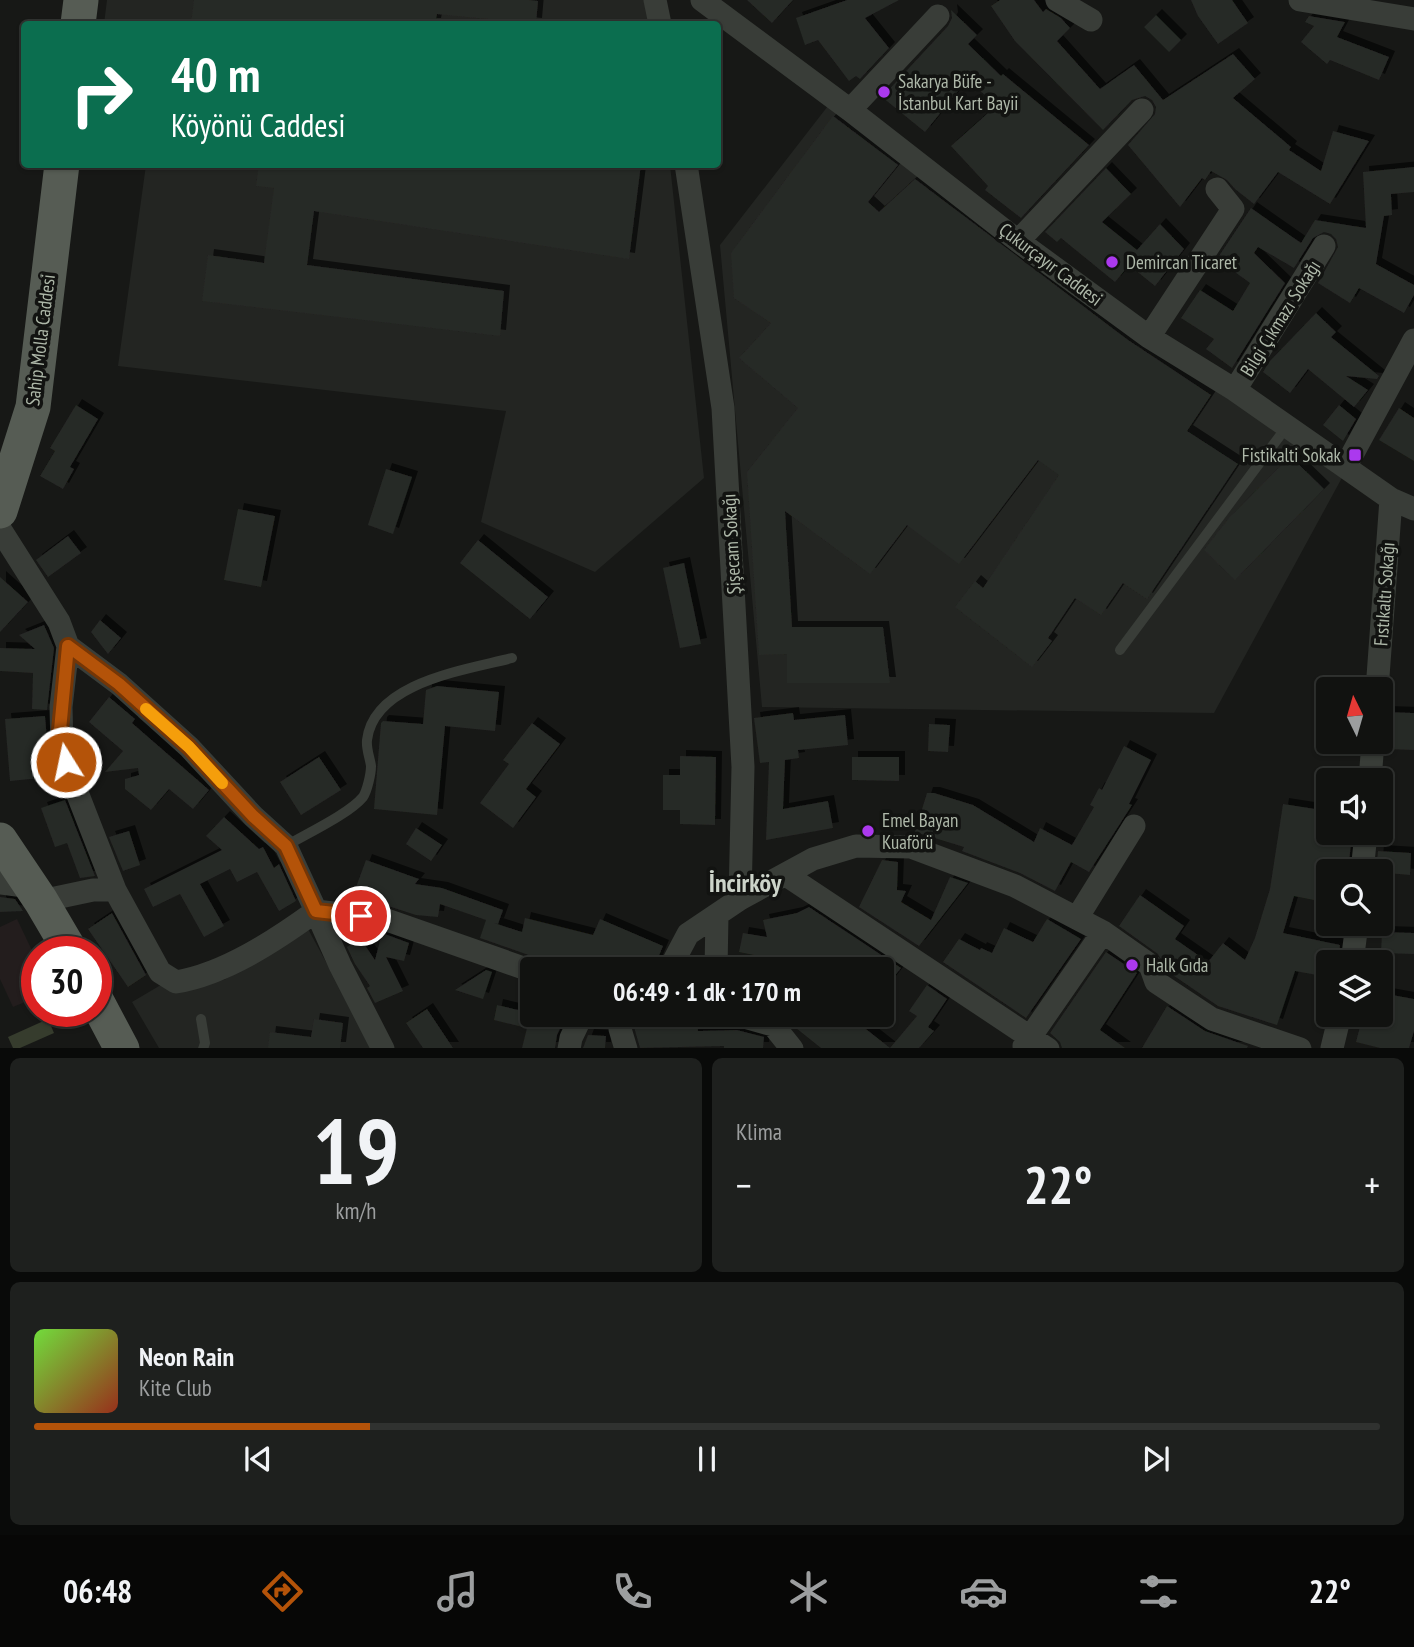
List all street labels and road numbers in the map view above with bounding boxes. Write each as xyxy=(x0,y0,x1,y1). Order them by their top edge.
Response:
street label: Çukurçayır Caddesi xyxy=(995,217,1107,311)
street label: Bilgi Çıkmazı Sokağı xyxy=(1235,255,1325,381)
street label: Sahip Molla Caddesi xyxy=(20,273,60,407)
street label: Şişecam Sokağı xyxy=(716,493,746,595)
street label: Fıstıkaltı Sokağı xyxy=(1368,541,1400,647)

